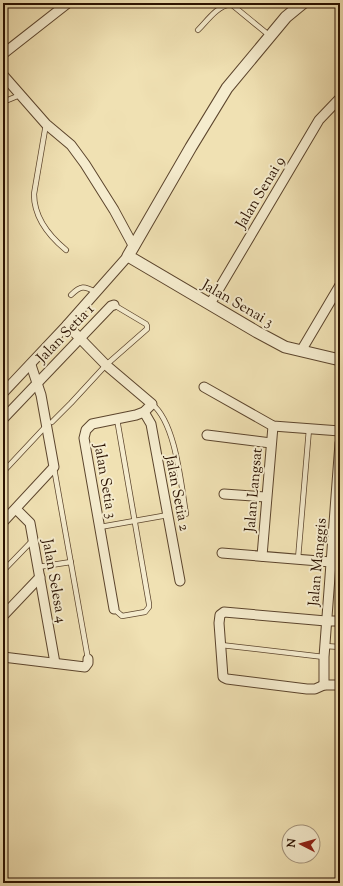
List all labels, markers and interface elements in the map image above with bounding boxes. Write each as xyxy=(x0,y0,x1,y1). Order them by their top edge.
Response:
street label: Jalan Senai 9 xyxy=(231,153,291,234)
street label: Jalan Senai 3 xyxy=(197,275,277,333)
street label: Jalan Setia 1 xyxy=(32,300,100,369)
street label: Jalan Setia 3 xyxy=(87,441,121,520)
street label: Jalan Langsat xyxy=(240,447,269,534)
street label: Jalan Setia 2 xyxy=(159,453,194,533)
street label: Jalan Manggis xyxy=(304,517,333,608)
street label: Jalan Selesa 4 xyxy=(36,537,71,625)
north arrow xyxy=(281,824,321,864)
text: N xyxy=(284,838,300,849)

